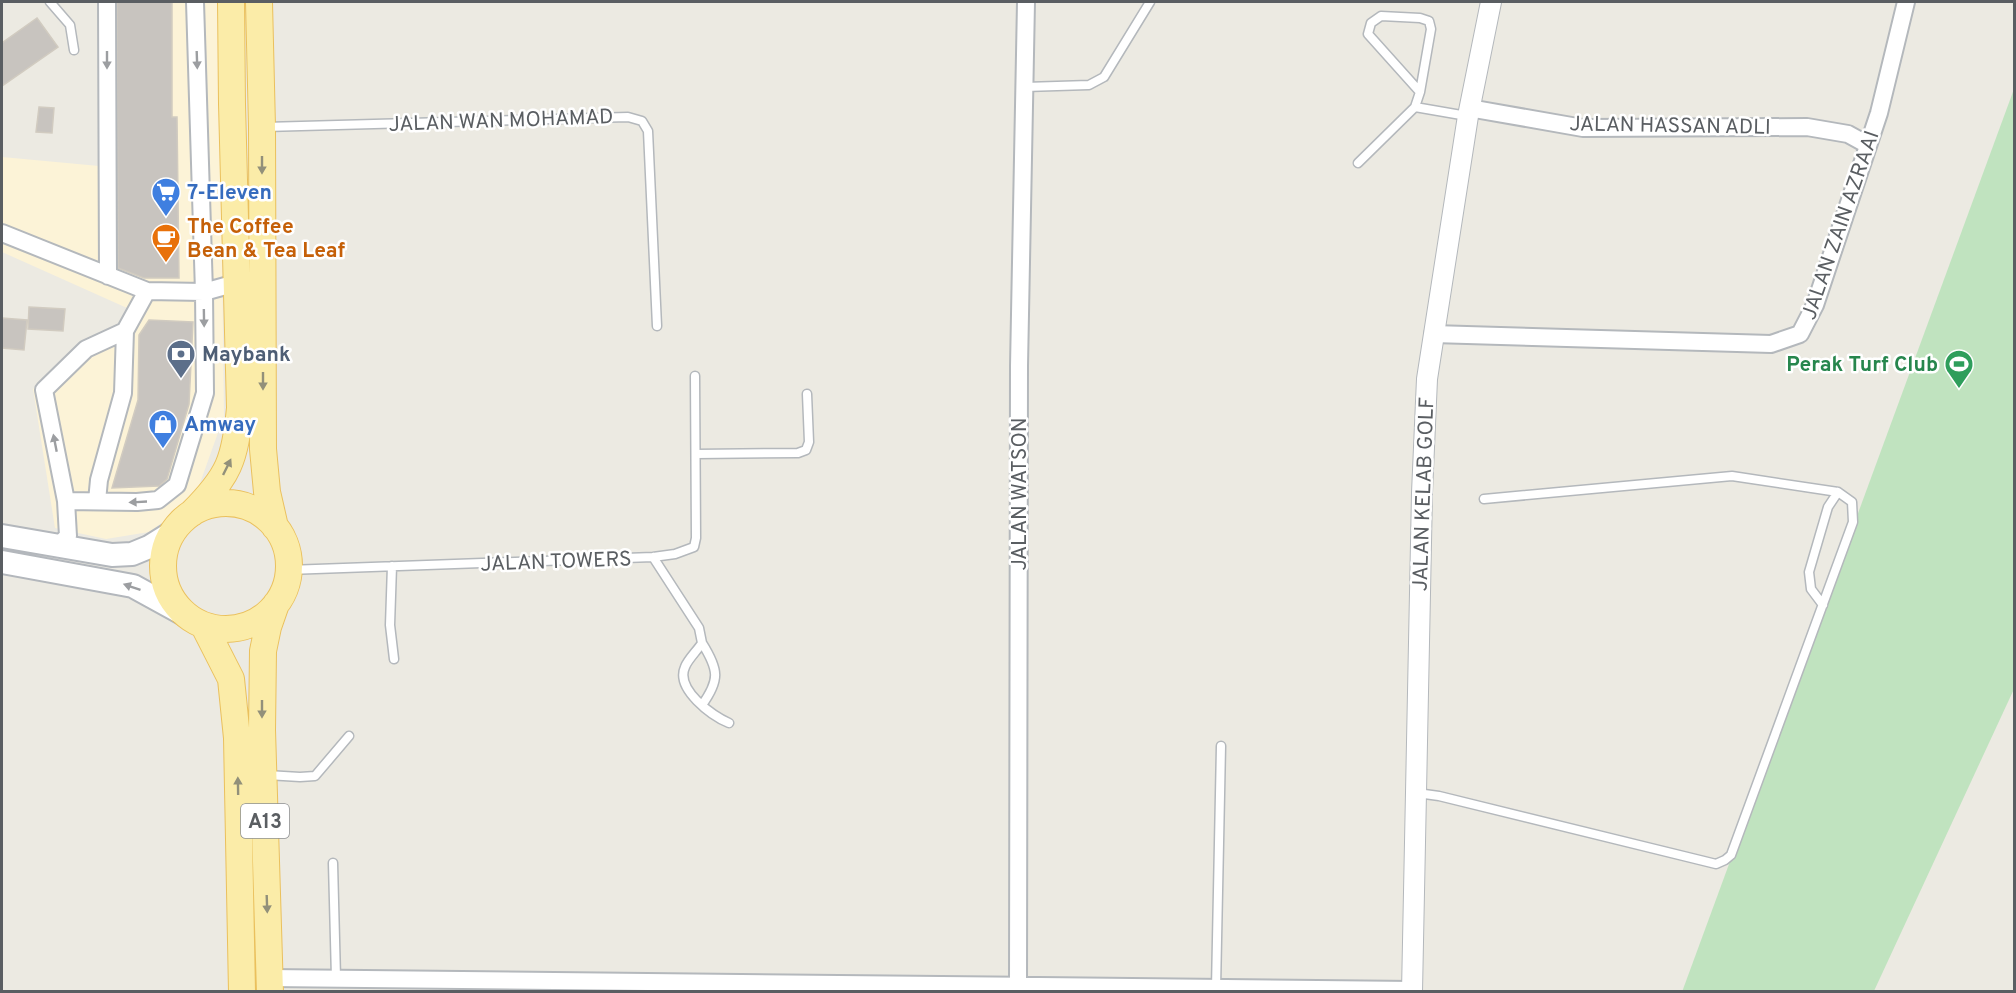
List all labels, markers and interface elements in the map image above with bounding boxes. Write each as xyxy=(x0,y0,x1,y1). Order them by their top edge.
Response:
one-way arrow xyxy=(102,50,112,69)
one-way arrow xyxy=(192,50,201,69)
street label: JALAN WAN MOHAMAD xyxy=(388,104,614,139)
street label: JALAN HASSAN ADLI xyxy=(1569,111,1771,142)
street label: JALAN ZAIN AZRAAI xyxy=(1796,127,1886,324)
one-way arrow xyxy=(257,155,267,174)
supermarket icon: 7-Eleven xyxy=(150,176,182,218)
place label: 7-Eleven xyxy=(187,180,272,207)
place label: The Coffee Bean & Tea Leaf xyxy=(187,214,345,265)
cafe icon: The Coffee Bean & Tea Leaf xyxy=(150,222,182,264)
one-way arrow xyxy=(200,308,209,327)
bank icon: Maybank xyxy=(165,338,197,380)
place label: Maybank xyxy=(202,342,291,369)
sports icon: Perak Turf Club xyxy=(1943,348,1975,390)
place label: Perak Turf Club xyxy=(1786,352,1938,379)
one-way arrow xyxy=(258,371,268,390)
street label: JALAN KELAB GOLF xyxy=(1408,396,1441,592)
shop icon: Amway xyxy=(147,408,179,450)
place label: Amway xyxy=(184,412,256,439)
street label: JALAN WATSON xyxy=(1007,417,1034,571)
one-way arrow xyxy=(50,434,59,453)
one-way arrow xyxy=(222,458,232,476)
one-way arrow xyxy=(128,497,147,506)
street label: JALAN TOWERS xyxy=(480,546,632,579)
one-way arrow xyxy=(123,582,141,592)
one-way arrow xyxy=(257,700,267,719)
one-way arrow xyxy=(233,777,242,796)
road number: A13 xyxy=(241,804,289,838)
one-way arrow xyxy=(262,895,272,914)

